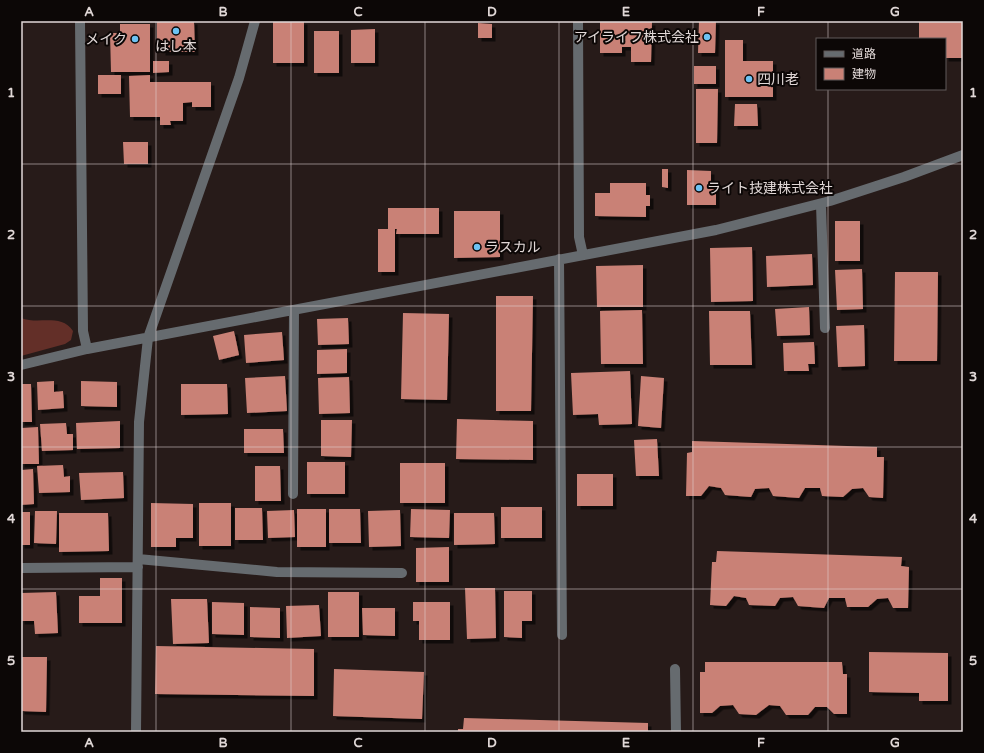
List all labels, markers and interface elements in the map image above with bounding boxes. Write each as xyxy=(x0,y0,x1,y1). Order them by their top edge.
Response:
text: A xyxy=(84,4,94,20)
text: B xyxy=(218,4,228,20)
text: C xyxy=(353,4,363,20)
text: D xyxy=(487,4,497,20)
text: E xyxy=(622,4,630,20)
text: F xyxy=(757,4,765,20)
text: G xyxy=(890,4,900,20)
marker: はし本 xyxy=(171,26,181,36)
place label: アイライフ株式会社 xyxy=(574,29,699,46)
place label: メイク xyxy=(85,31,127,48)
marker: アイライフ株式会社 xyxy=(702,32,712,42)
marker: メイク xyxy=(130,34,140,44)
place label: はし本 xyxy=(155,38,197,55)
legend xyxy=(816,38,946,90)
text: 道路 xyxy=(852,47,876,61)
text: 建物 xyxy=(852,67,876,81)
place label: 四川老 xyxy=(757,71,799,88)
marker: 四川老 xyxy=(744,74,754,84)
text: 1 xyxy=(7,85,15,101)
text: 1 xyxy=(969,85,977,101)
place label: ライト技建株式会社 xyxy=(707,180,833,197)
marker: ライト技建株式会社 xyxy=(694,183,704,193)
text: 2 xyxy=(7,227,15,243)
text: 2 xyxy=(969,227,977,243)
place label: ラスカル xyxy=(485,239,541,256)
marker: ラスカル xyxy=(472,242,482,252)
text: 3 xyxy=(7,369,15,385)
text: 3 xyxy=(969,369,977,385)
text: 4 xyxy=(7,511,16,527)
text: 4 xyxy=(969,511,978,527)
text: 5 xyxy=(7,653,15,669)
text: 5 xyxy=(969,653,977,669)
text: A xyxy=(84,735,94,751)
text: B xyxy=(218,735,228,751)
text: C xyxy=(353,735,363,751)
text: D xyxy=(487,735,497,751)
text: E xyxy=(622,735,630,751)
text: F xyxy=(757,735,765,751)
text: G xyxy=(890,735,900,751)

